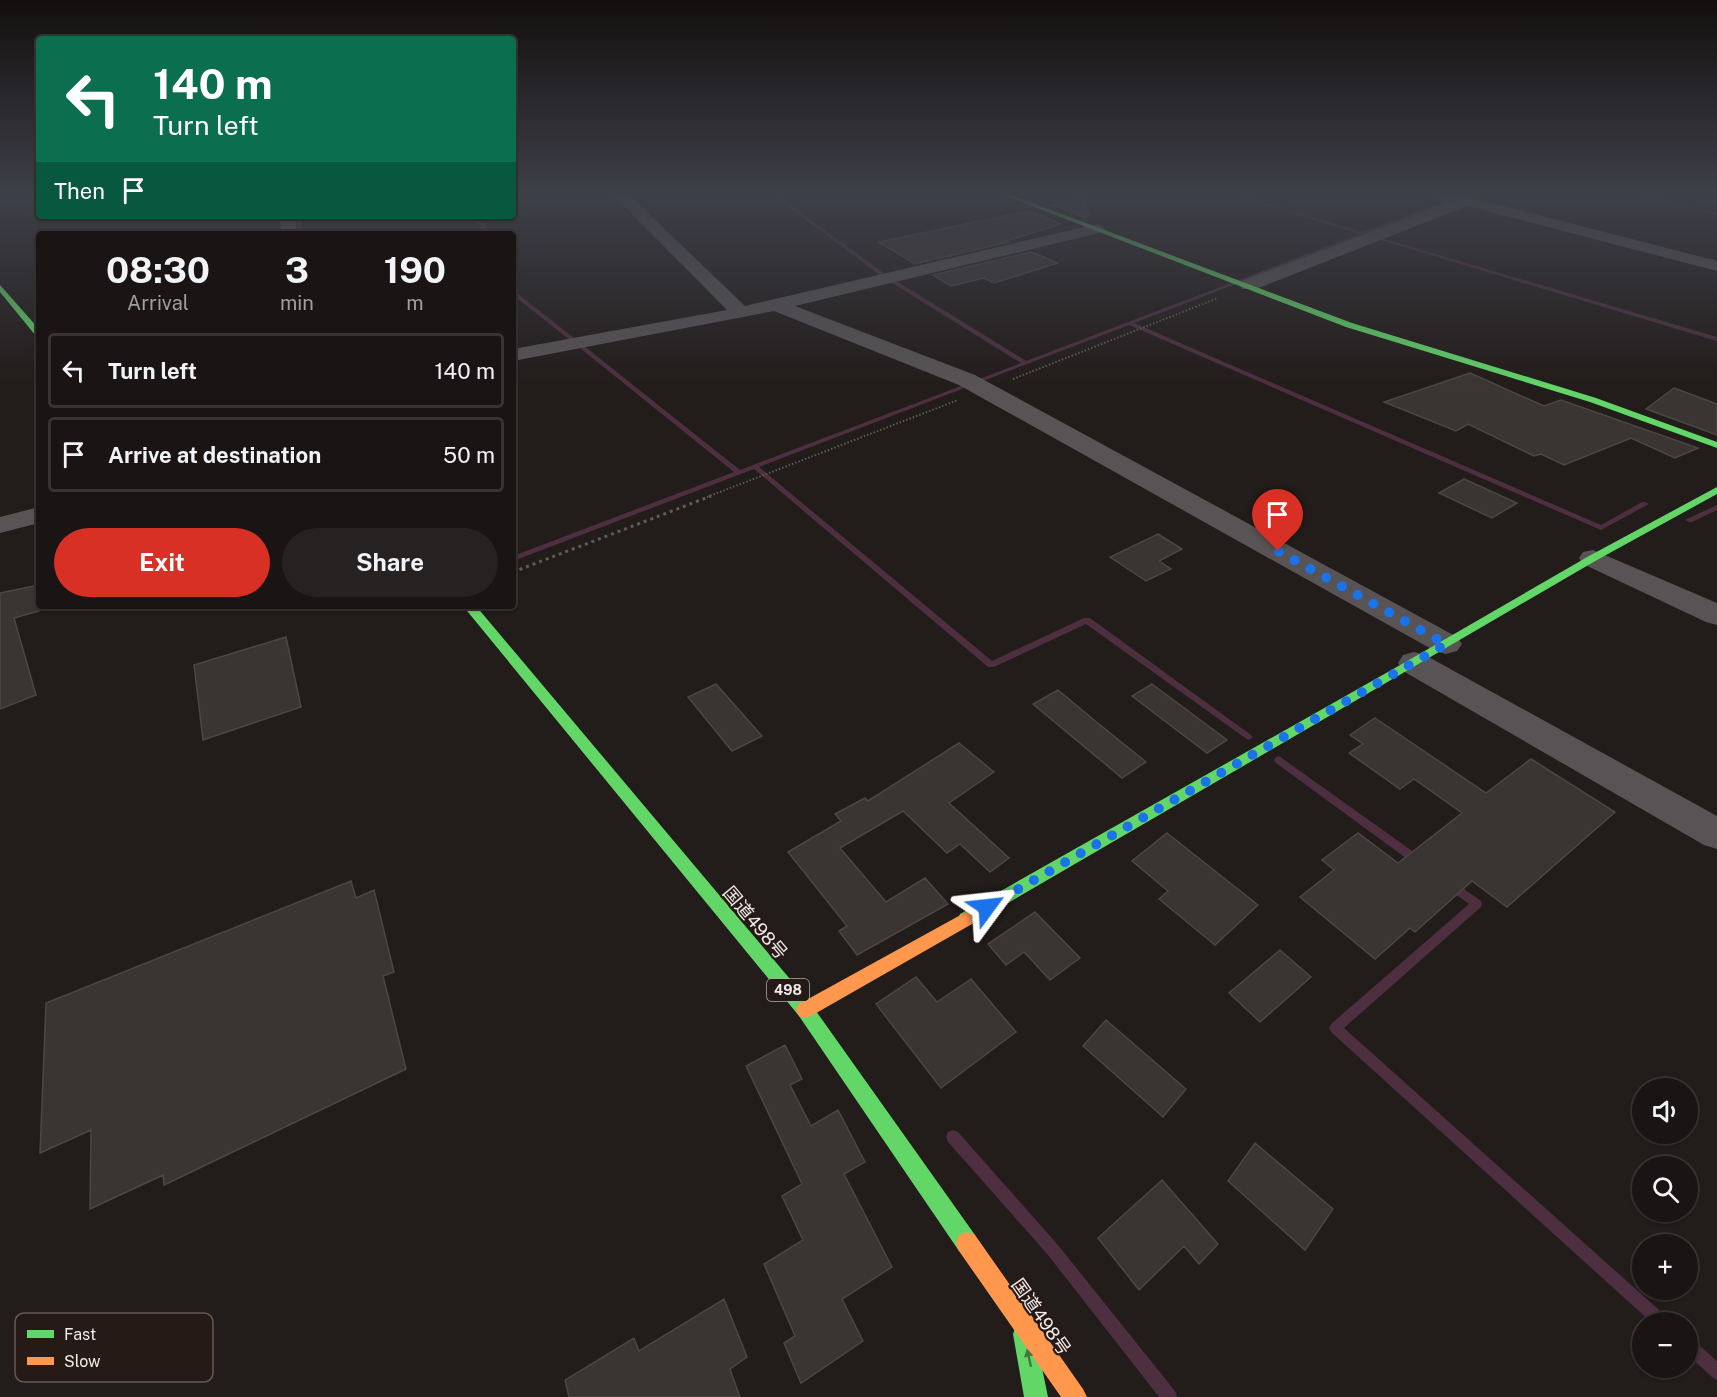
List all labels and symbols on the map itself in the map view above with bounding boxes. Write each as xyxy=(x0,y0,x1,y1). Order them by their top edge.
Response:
pin xyxy=(1252,489,1303,551)
position arrow xyxy=(955,875,1019,939)
street label: 国道498号 xyxy=(719,882,792,963)
road number: 498 xyxy=(767,979,809,1001)
street label: 国道498号 xyxy=(1008,1275,1075,1359)
legend xyxy=(15,1313,213,1382)
text: Fast xyxy=(64,1325,96,1344)
one-way arrow xyxy=(1024,1348,1033,1367)
text: Slow xyxy=(64,1352,101,1371)

